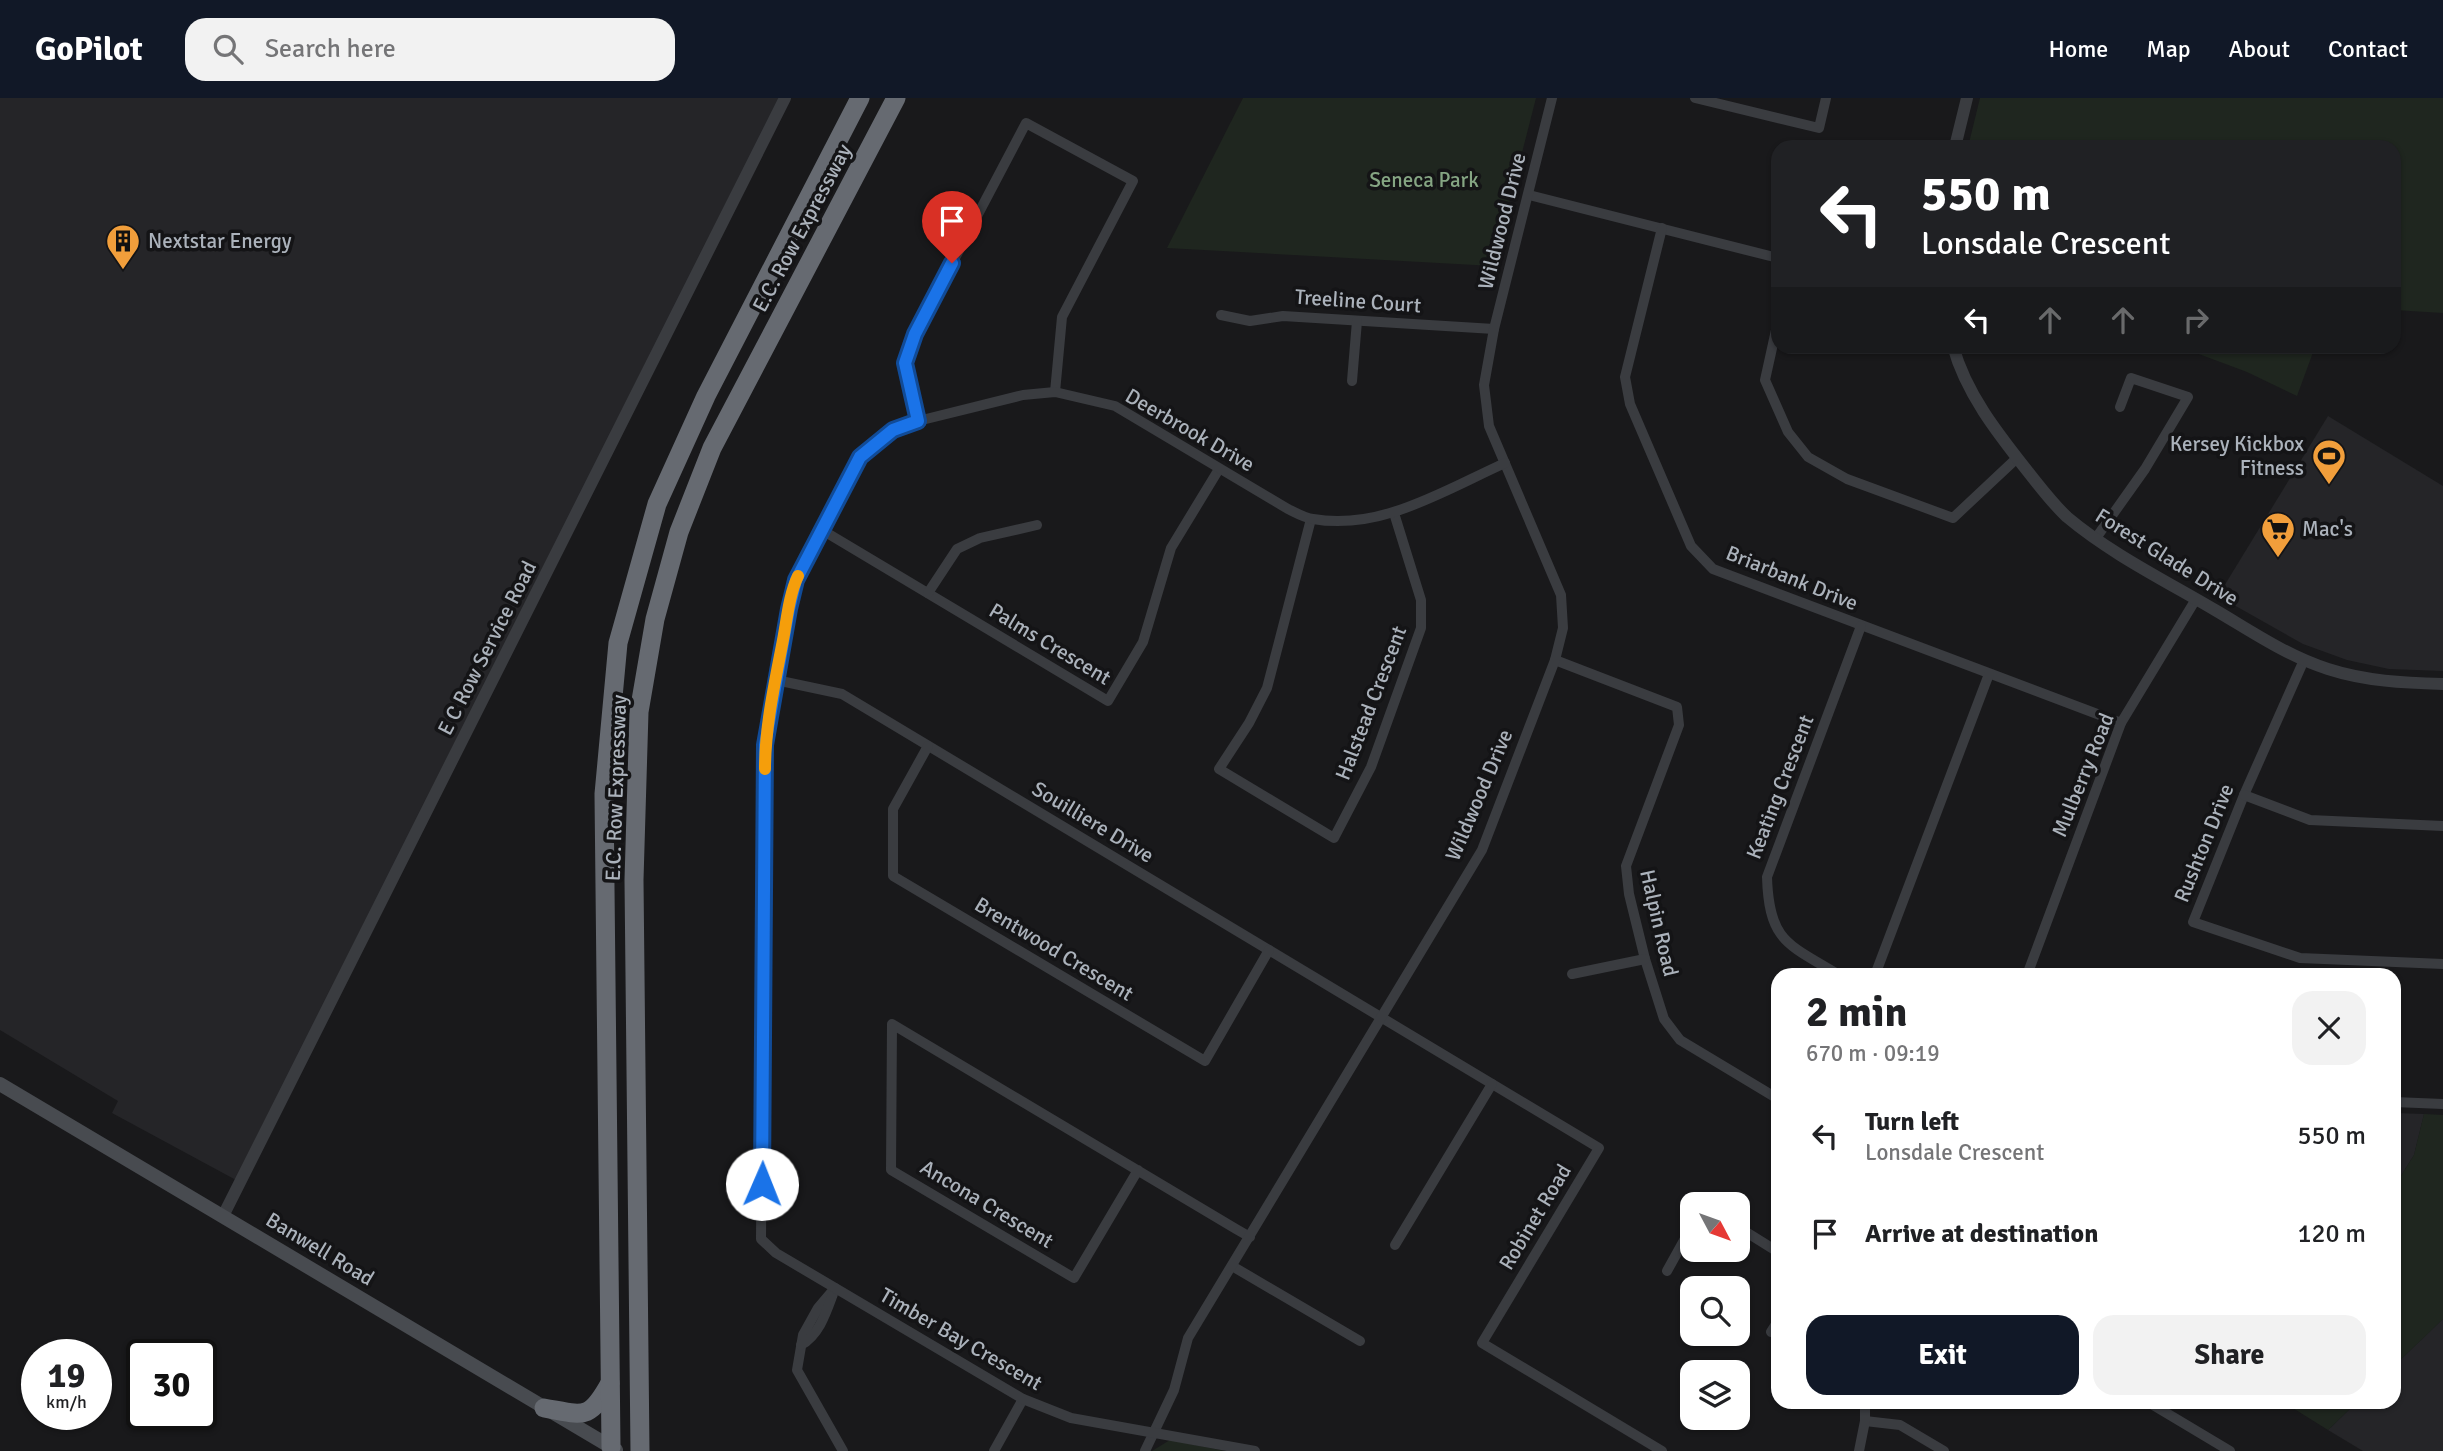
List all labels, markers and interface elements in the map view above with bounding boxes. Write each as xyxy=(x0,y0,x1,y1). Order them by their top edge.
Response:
search box xyxy=(185,18,675,81)
text: GoPilot xyxy=(35,29,143,70)
icon: search xyxy=(209,30,247,68)
text: Search here xyxy=(265,33,396,65)
text: Home xyxy=(2048,34,2108,64)
text: Map xyxy=(2146,34,2191,64)
text: About xyxy=(2229,34,2290,64)
text: Contact xyxy=(2328,34,2408,64)
street label: E.C. Row Expressway xyxy=(747,139,857,316)
street label: Wildwood Drive xyxy=(1472,150,1532,292)
text: 550 m xyxy=(1921,164,2051,224)
park label: Seneca Park xyxy=(1369,167,1479,193)
icon: left xyxy=(1806,168,1897,259)
pin xyxy=(922,191,982,263)
icon: arrive xyxy=(933,202,971,240)
building icon: Nextstar Energy xyxy=(104,222,142,271)
text: Lonsdale Crescent xyxy=(1921,224,2170,263)
place label: Nextstar Energy xyxy=(148,228,292,254)
street label: Treeline Court xyxy=(1294,284,1422,318)
icon: left xyxy=(1958,301,1996,339)
icon: ahead xyxy=(2031,301,2069,339)
icon: ahead xyxy=(2104,301,2142,339)
icon: right xyxy=(2177,301,2215,339)
street label: Deerbrook Drive xyxy=(1121,383,1259,477)
place label: Kersey Kickbox Fitness xyxy=(2170,431,2304,481)
sports icon: Kersey Kickbox Fitness xyxy=(2310,437,2348,486)
street label: Forest Glade Drive xyxy=(2091,503,2243,611)
supermarket icon: Mac's xyxy=(2259,510,2297,559)
place label: Mac's xyxy=(2302,516,2353,542)
street label: Briarbank Drive xyxy=(1722,540,1862,616)
street label: E C Row Service Road xyxy=(432,557,542,739)
street label: Palms Crescent xyxy=(984,597,1116,691)
street label: Halstead Crescent xyxy=(1330,622,1412,784)
street label: E.C. Row Expressway xyxy=(600,694,632,882)
street label: Mulberry Road xyxy=(2046,709,2120,841)
street label: Keating Crescent xyxy=(1741,711,1819,863)
street label: Wildwood Drive xyxy=(1440,725,1518,865)
street label: Souilliere Drive xyxy=(1027,775,1159,869)
street label: Rushton Drive xyxy=(2168,780,2240,906)
street label: Halpin Road xyxy=(1634,867,1684,979)
street label: Brentwood Crescent xyxy=(970,891,1138,1007)
text: 2 min xyxy=(1806,987,1907,1038)
button: close xyxy=(2292,991,2366,1065)
text: 670 m · 09:19 xyxy=(1806,1039,1940,1068)
text: Turn left xyxy=(1865,1106,1959,1138)
icon: left xyxy=(1806,1117,1844,1155)
text: 550 m xyxy=(2297,1120,2366,1152)
text: Lonsdale Crescent xyxy=(1865,1138,2044,1167)
position arrow xyxy=(725,1147,799,1221)
street label: Ancona Crescent xyxy=(916,1154,1058,1254)
street label: Robinet Road xyxy=(1493,1159,1577,1275)
north arrow xyxy=(1680,1192,1750,1262)
map controls xyxy=(1680,1192,1750,1430)
street label: Banwell Road xyxy=(261,1207,379,1291)
icon: arrive xyxy=(1806,1215,1844,1253)
text: Arrive at destination xyxy=(1865,1218,2098,1250)
text: 120 m xyxy=(2297,1218,2366,1250)
button: search xyxy=(1680,1276,1750,1346)
street label: Timber Bay Crescent xyxy=(875,1282,1047,1396)
button: Exit xyxy=(1806,1315,2079,1395)
button: Share xyxy=(2093,1315,2366,1395)
speed limit sign: 30 xyxy=(126,1339,217,1430)
text: 19 xyxy=(48,1354,85,1397)
button: layers xyxy=(1680,1360,1750,1430)
text: km/h xyxy=(46,1391,87,1413)

